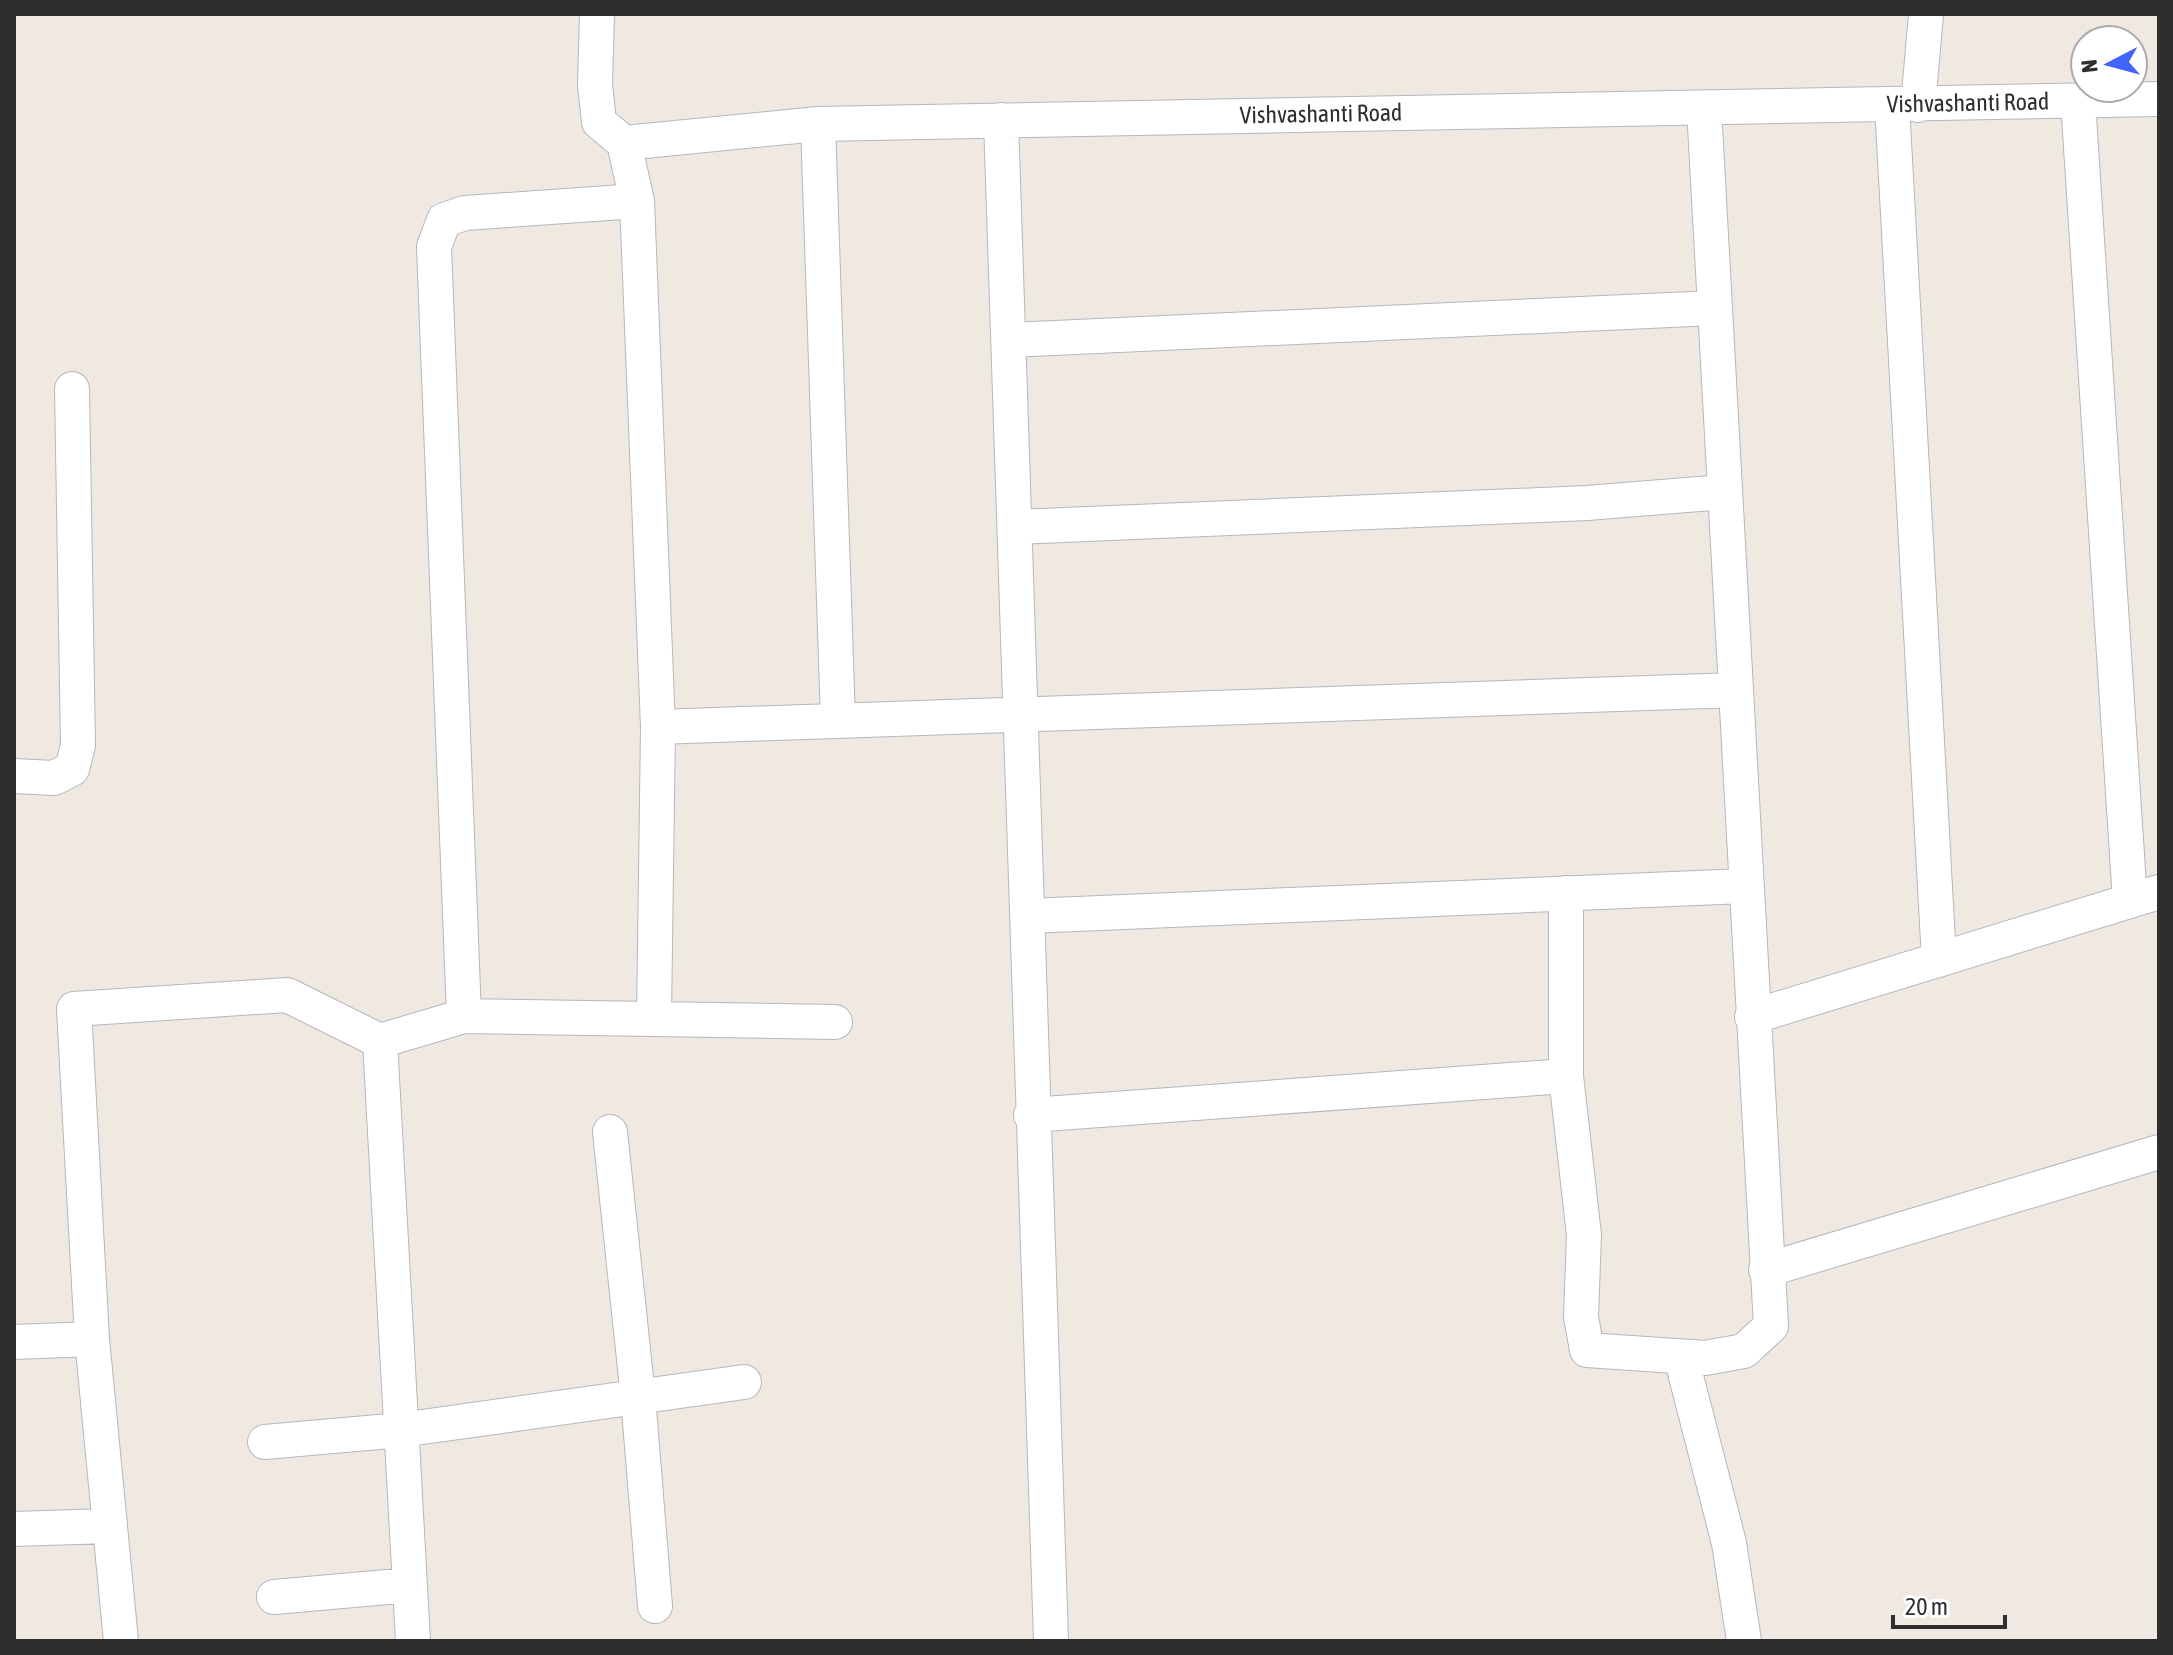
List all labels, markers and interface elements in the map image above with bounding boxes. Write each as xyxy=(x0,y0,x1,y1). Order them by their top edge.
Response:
north arrow xyxy=(2069,24,2149,104)
text: N xyxy=(2076,58,2103,74)
street label: Vishvashanti Road xyxy=(1886,88,2050,117)
street label: Vishvashanti Road xyxy=(1239,99,1403,128)
scale bar xyxy=(1893,1579,2005,1629)
text: 20 m xyxy=(1905,1593,1948,1620)

